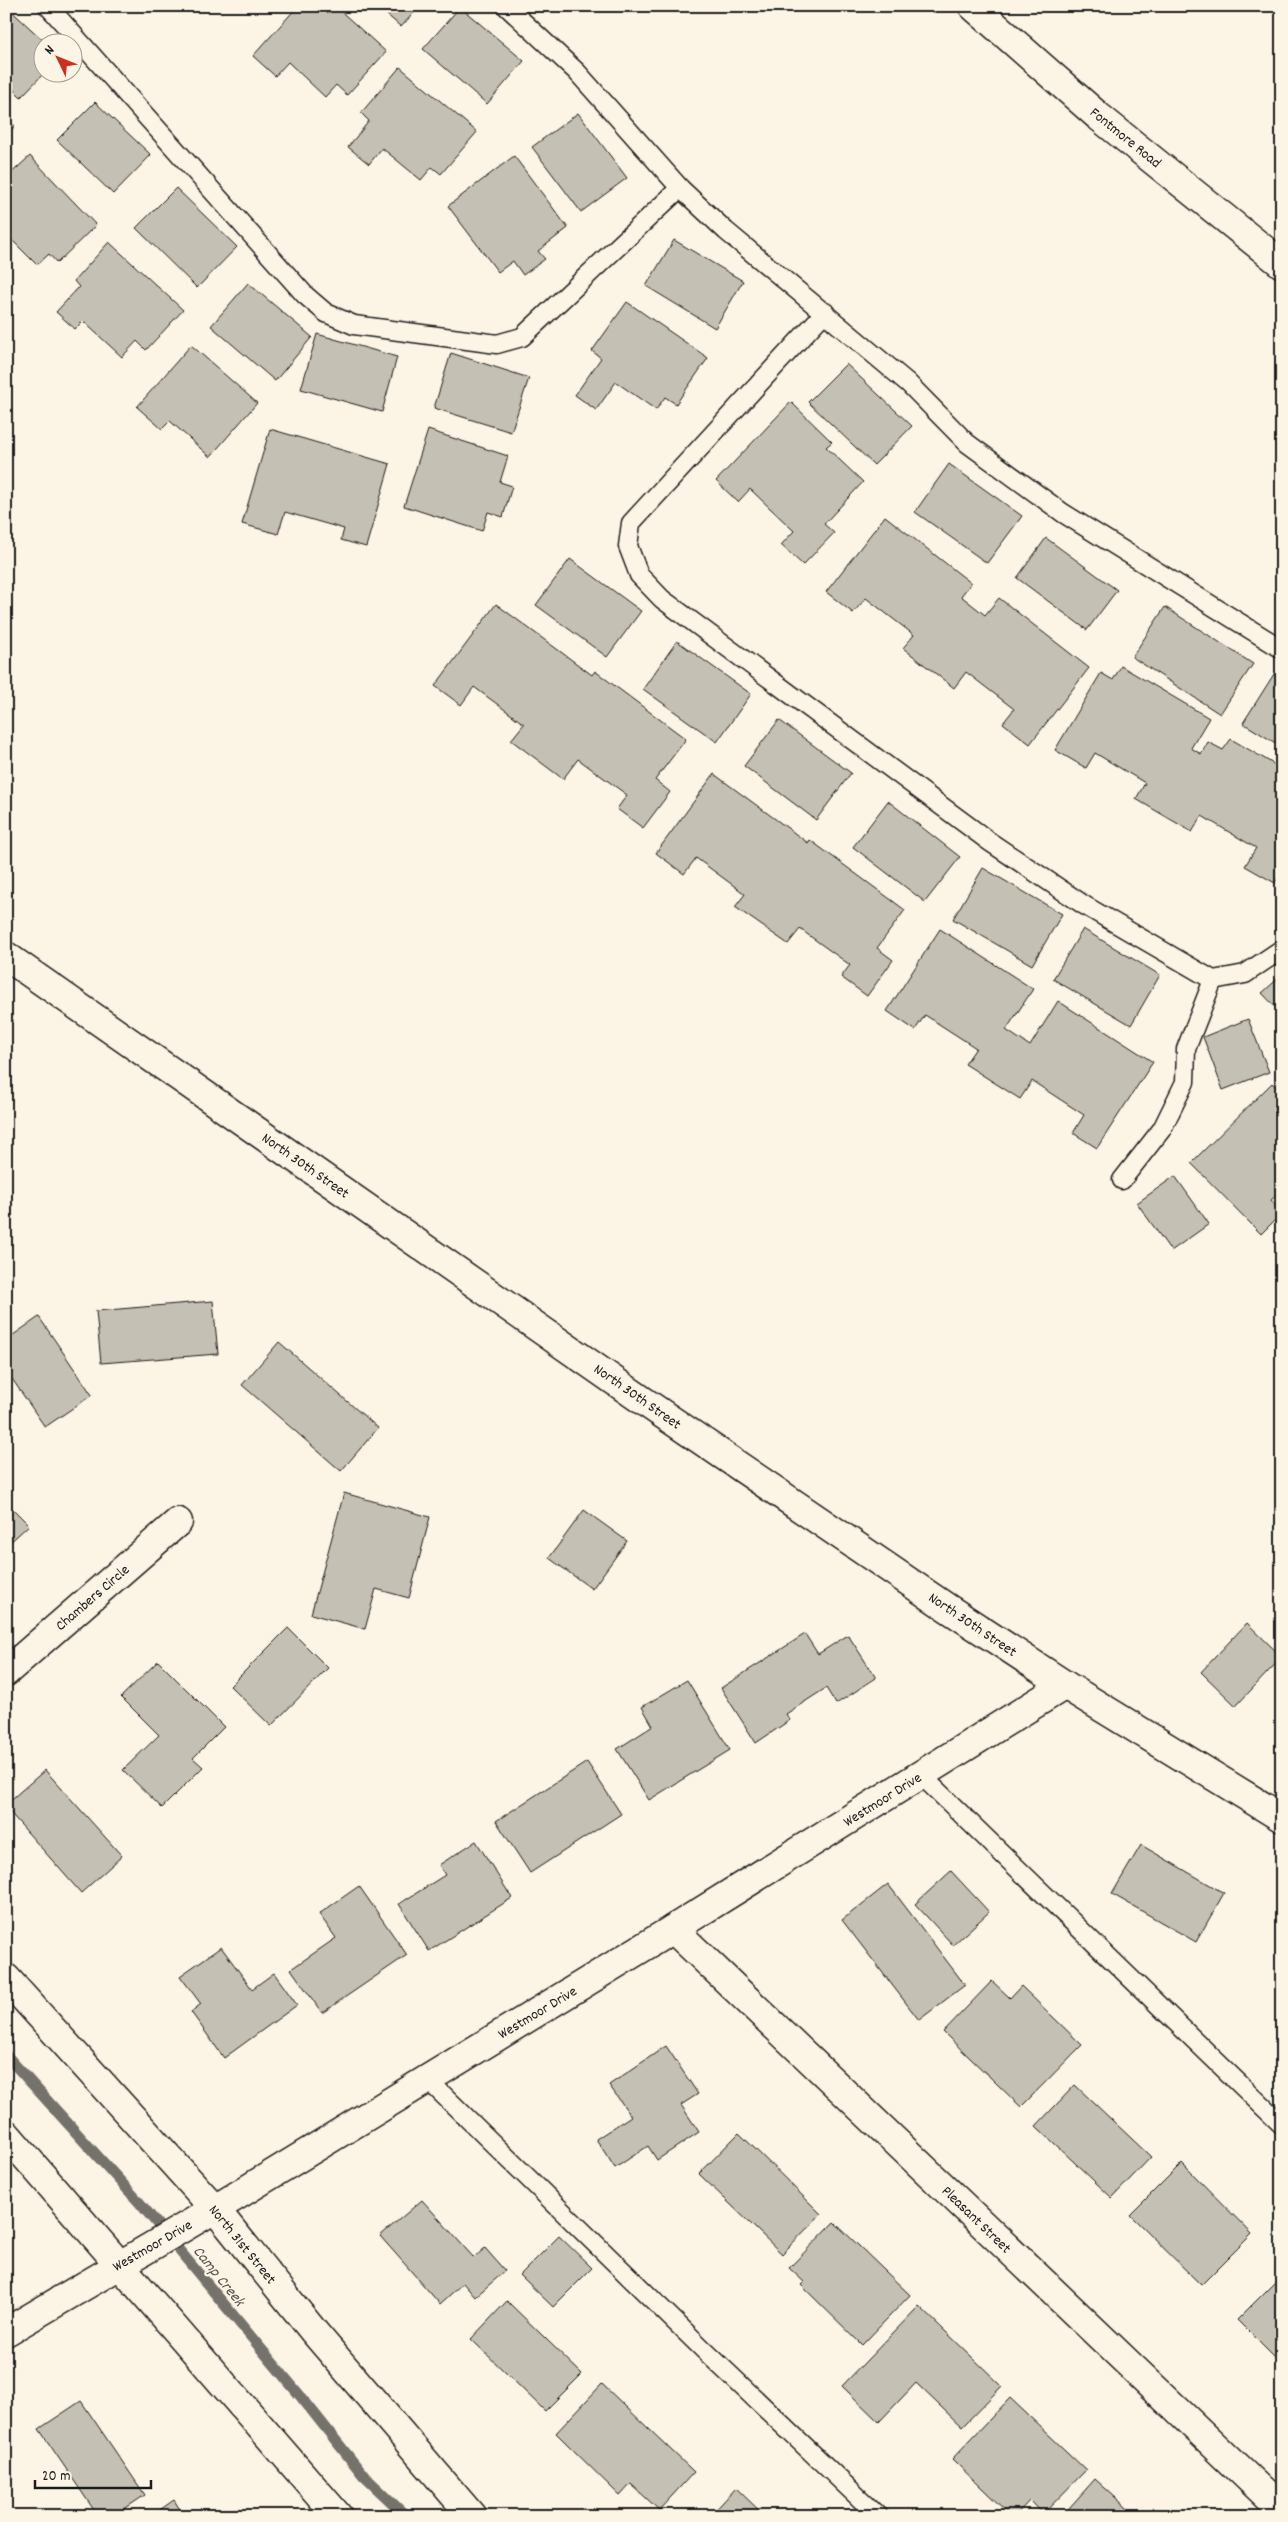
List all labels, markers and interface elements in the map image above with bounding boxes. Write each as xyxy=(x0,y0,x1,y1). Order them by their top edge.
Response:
north arrow xyxy=(32,32,82,82)
text: N xyxy=(40,41,60,60)
street label: Fontmore Road xyxy=(1084,103,1165,174)
street label: North 30th Street xyxy=(257,1128,354,1205)
street label: North 30th Street xyxy=(589,1359,686,1436)
street label: Chambers Circle xyxy=(51,1560,136,1637)
street label: North 30th Street xyxy=(923,1588,1021,1664)
street label: Westmoor Drive xyxy=(840,1768,927,1834)
street label: Westmoor Drive xyxy=(494,1981,582,2046)
street label: Pleasant Street xyxy=(936,2181,1016,2260)
street label: North 31st Street xyxy=(202,2201,281,2290)
street label: Westmoor Drive xyxy=(109,2215,197,2278)
water label: Camp Creek xyxy=(186,2241,251,2313)
scale bar xyxy=(35,2457,151,2489)
text: 20 m xyxy=(42,2466,70,2488)

